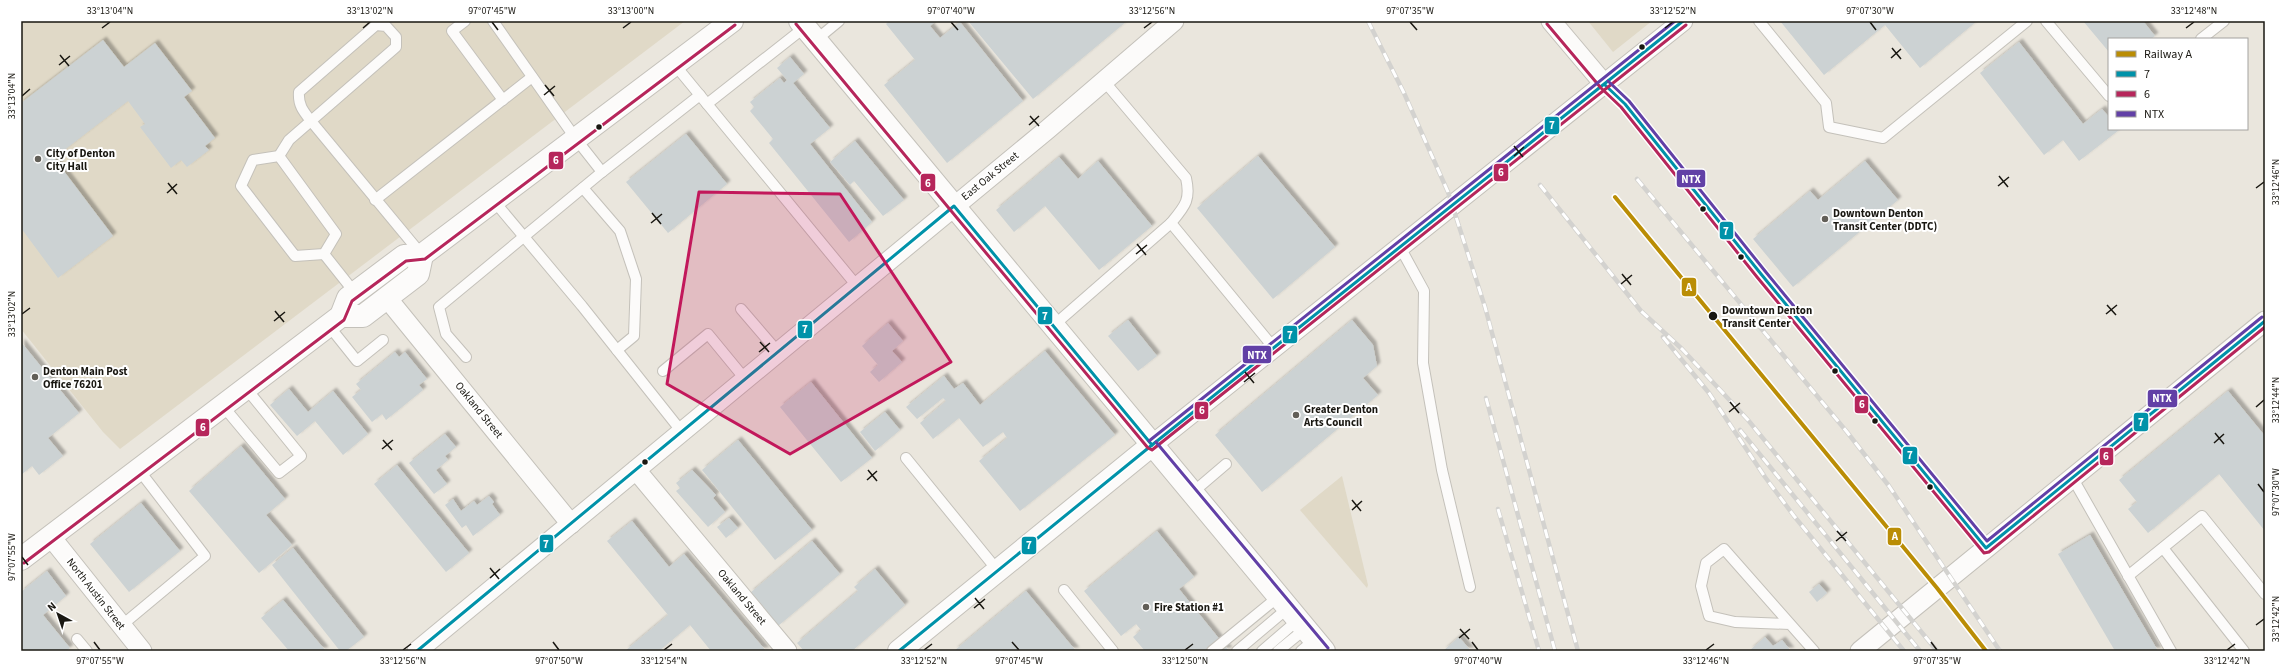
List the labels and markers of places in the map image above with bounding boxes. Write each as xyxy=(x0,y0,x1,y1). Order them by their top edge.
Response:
unlabelled marker xyxy=(1637,42,1647,52)
unlabelled marker xyxy=(594,122,604,132)
place label: City of Denton City Hall xyxy=(46,146,115,174)
marker: City of Denton City Hall xyxy=(33,154,43,164)
unlabelled marker xyxy=(1698,204,1708,214)
place label: Downtown Denton Transit Center (DDTC) xyxy=(1833,206,1937,234)
marker: Downtown Denton Transit Center (DDTC) xyxy=(1820,214,1830,224)
unlabelled marker xyxy=(1736,252,1746,262)
place label: Downtown Denton Transit Center xyxy=(1722,303,1812,331)
marker: Downtown Denton Transit Center xyxy=(1707,310,1719,322)
place label: Denton Main Post Office 76201 xyxy=(43,364,128,392)
unlabelled marker xyxy=(1830,366,1840,376)
marker: Denton Main Post Office 76201 xyxy=(30,372,40,382)
place label: Greater Denton Arts Council xyxy=(1303,402,1378,430)
marker: Greater Denton Arts Council xyxy=(1291,410,1301,420)
unlabelled marker xyxy=(1870,416,1880,426)
unlabelled marker xyxy=(640,457,650,467)
unlabelled marker xyxy=(1925,482,1935,492)
place label: Fire Station #1 xyxy=(1154,600,1224,615)
marker: Fire Station #1 xyxy=(1141,602,1151,612)

